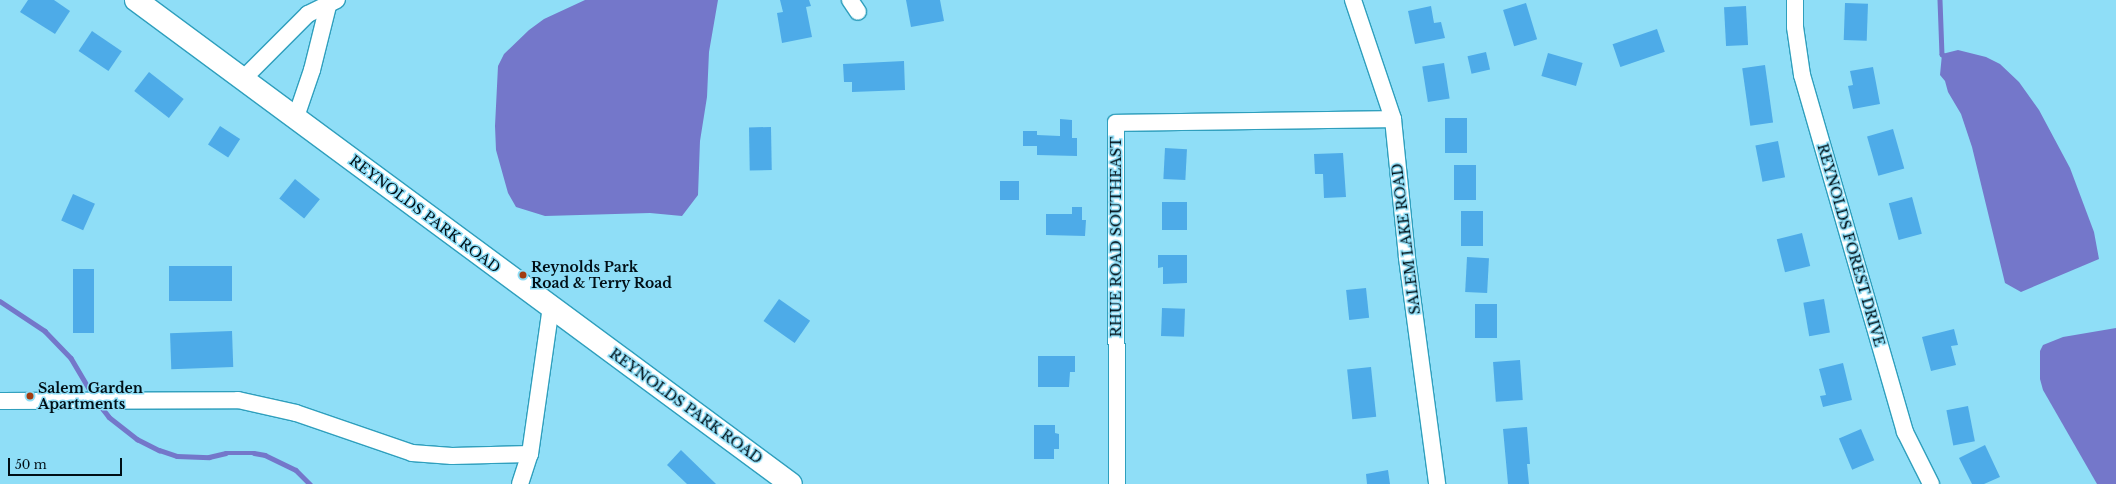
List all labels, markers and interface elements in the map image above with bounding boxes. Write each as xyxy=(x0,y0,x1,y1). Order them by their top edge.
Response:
street label: RHUE ROAD SOUTHEAST xyxy=(1108,137,1124,337)
street label: REYNOLDS FOREST DRIVE xyxy=(1814,141,1888,349)
street label: REYNOLDS PARK ROAD xyxy=(346,152,504,276)
street label: SALEM LAKE ROAD xyxy=(1388,162,1424,316)
place label: Reynolds Park Road & Terry Road xyxy=(531,259,673,292)
marker: Reynolds Park Road & Terry Road xyxy=(518,270,528,280)
street label: REYNOLDS PARK ROAD xyxy=(606,345,766,467)
place label: Salem Garden Apartments xyxy=(38,380,143,412)
marker: Salem Garden Apartments xyxy=(25,391,35,401)
scale bar xyxy=(10,450,124,476)
text: 50 m xyxy=(15,457,47,472)

